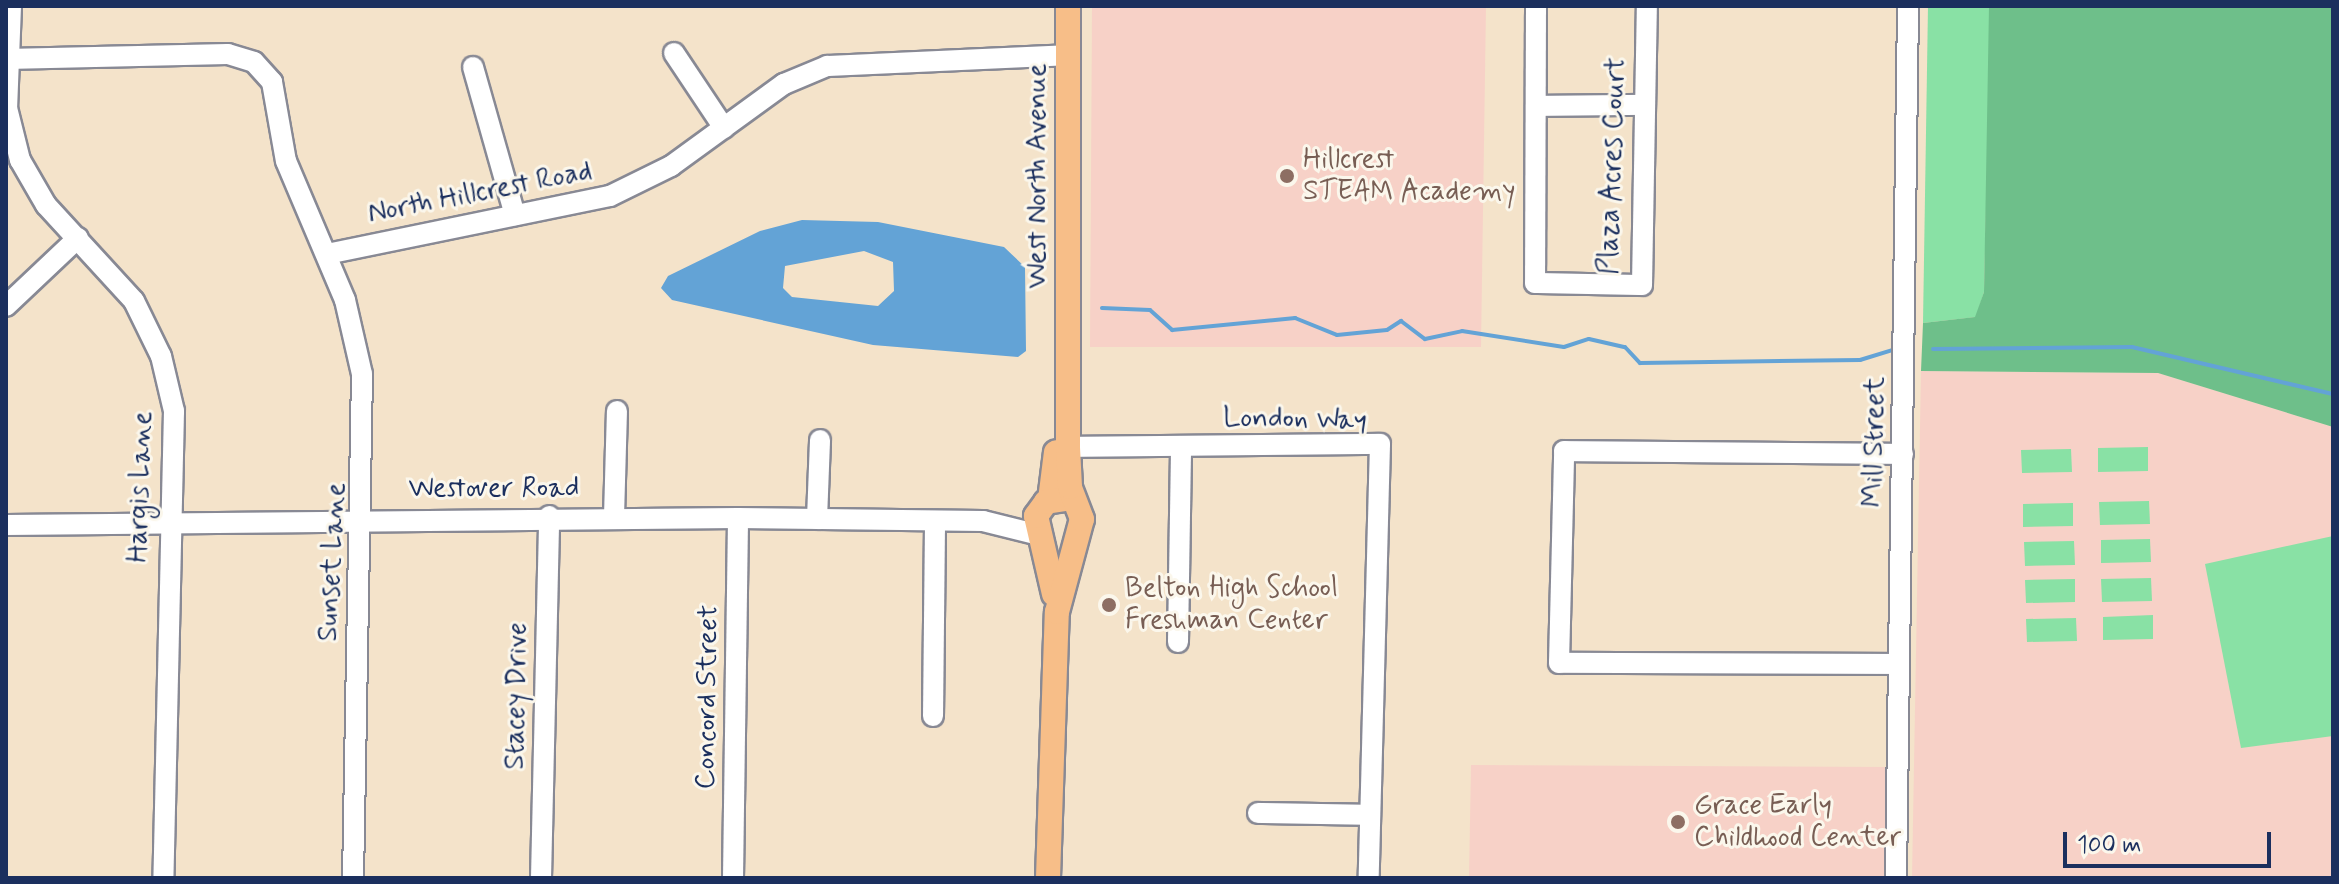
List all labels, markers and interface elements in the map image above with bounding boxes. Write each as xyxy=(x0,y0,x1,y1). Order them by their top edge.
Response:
street label: Plaza Acres Court xyxy=(1592,59,1634,273)
street label: West North Avenue xyxy=(1021,63,1055,289)
place label: Hillcrest STEAM Academy xyxy=(1303,143,1515,209)
street label: North Hillcrest Road xyxy=(365,155,595,231)
marker: Hillcrest STEAM Academy xyxy=(1278,167,1296,185)
street label: Mill Street xyxy=(1857,376,1893,508)
street label: London Way xyxy=(1221,402,1369,438)
street label: Hargis Lane xyxy=(122,414,160,560)
street label: Westover Road xyxy=(410,472,578,506)
street label: Sunset Lane xyxy=(312,485,354,639)
place label: Belton High School Freshman Center xyxy=(1125,572,1339,638)
marker: Belton High School Freshman Center xyxy=(1100,596,1118,614)
street label: Concord Street xyxy=(690,605,726,789)
street label: Stacey Drive xyxy=(499,623,535,769)
place label: Grace Early Childhood Center xyxy=(1694,789,1897,855)
marker: Grace Early Childhood Center xyxy=(1669,813,1687,831)
scale bar xyxy=(2067,816,2275,866)
text: 100 m xyxy=(2077,830,2141,861)

